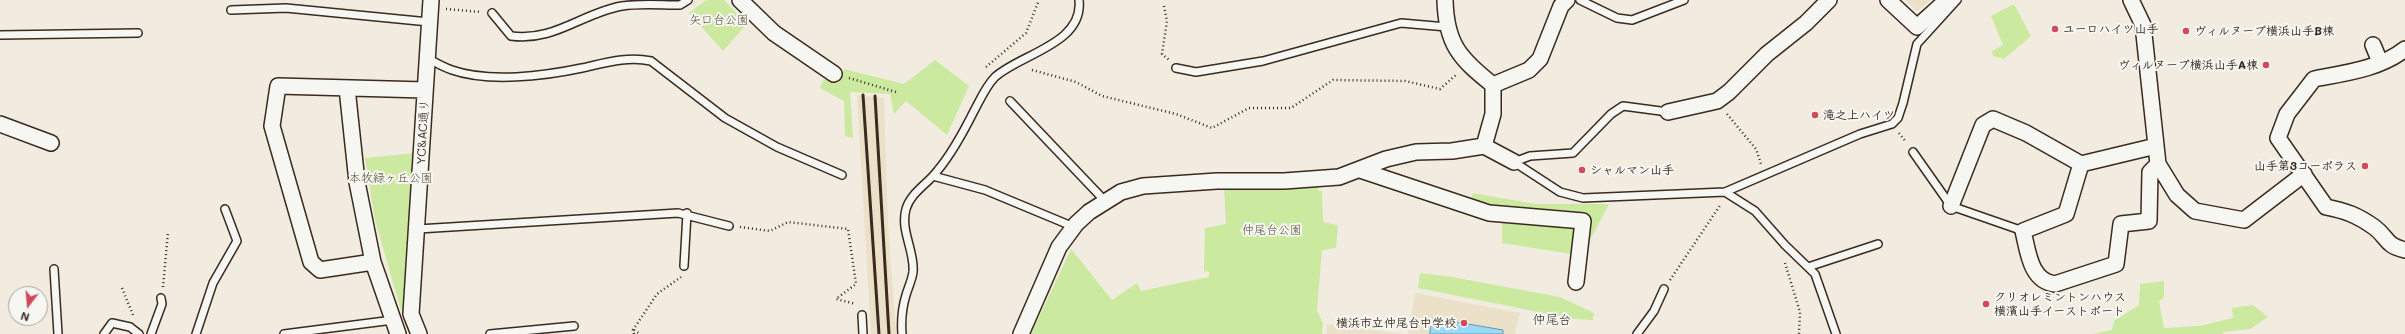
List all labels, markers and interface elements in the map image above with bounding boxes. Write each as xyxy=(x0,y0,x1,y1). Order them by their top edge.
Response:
park label: 矢口台公園 xyxy=(689,13,749,27)
place label: ユーロハイツ山手 xyxy=(2063,22,2159,36)
marker: ユーロハイツ山手 xyxy=(2050,24,2060,34)
place label: ヴィルヌーブ横浜山手B棟 xyxy=(2194,24,2334,38)
marker: ヴィルヌーブ横浜山手B棟 xyxy=(2181,26,2191,36)
place label: ヴィルヌーブ横浜山手A棟 xyxy=(2118,58,2258,72)
marker: ヴィルヌーブ横浜山手A棟 xyxy=(2261,60,2271,70)
street label: YC&AC通り xyxy=(414,99,432,165)
place label: 滝之上ハイツ xyxy=(1823,108,1895,122)
marker: 滝之上ハイツ xyxy=(1810,110,1820,120)
place label: 山手第3コーポラス xyxy=(2254,159,2357,173)
marker: 山手第3コーポラス xyxy=(2360,161,2370,171)
place label: シャルマン山手 xyxy=(1590,163,1674,177)
marker: シャルマン山手 xyxy=(1577,165,1587,175)
park label: 本牧緑ヶ丘公園 xyxy=(349,171,433,185)
park label: 仲尾台公園 xyxy=(1242,223,1302,237)
north arrow xyxy=(8,286,48,326)
place label: クリオレミントンハウス 横濱山手イーストポート xyxy=(1994,290,2126,318)
marker: クリオレミントンハウス 横濱山手イーストポート xyxy=(1981,299,1991,309)
text: N xyxy=(19,309,31,325)
district label: 仲尾台 xyxy=(1533,312,1571,328)
place label: 横浜市立仲尾台中学校 xyxy=(1336,316,1456,330)
marker: 横浜市立仲尾台中学校 xyxy=(1459,318,1469,328)

